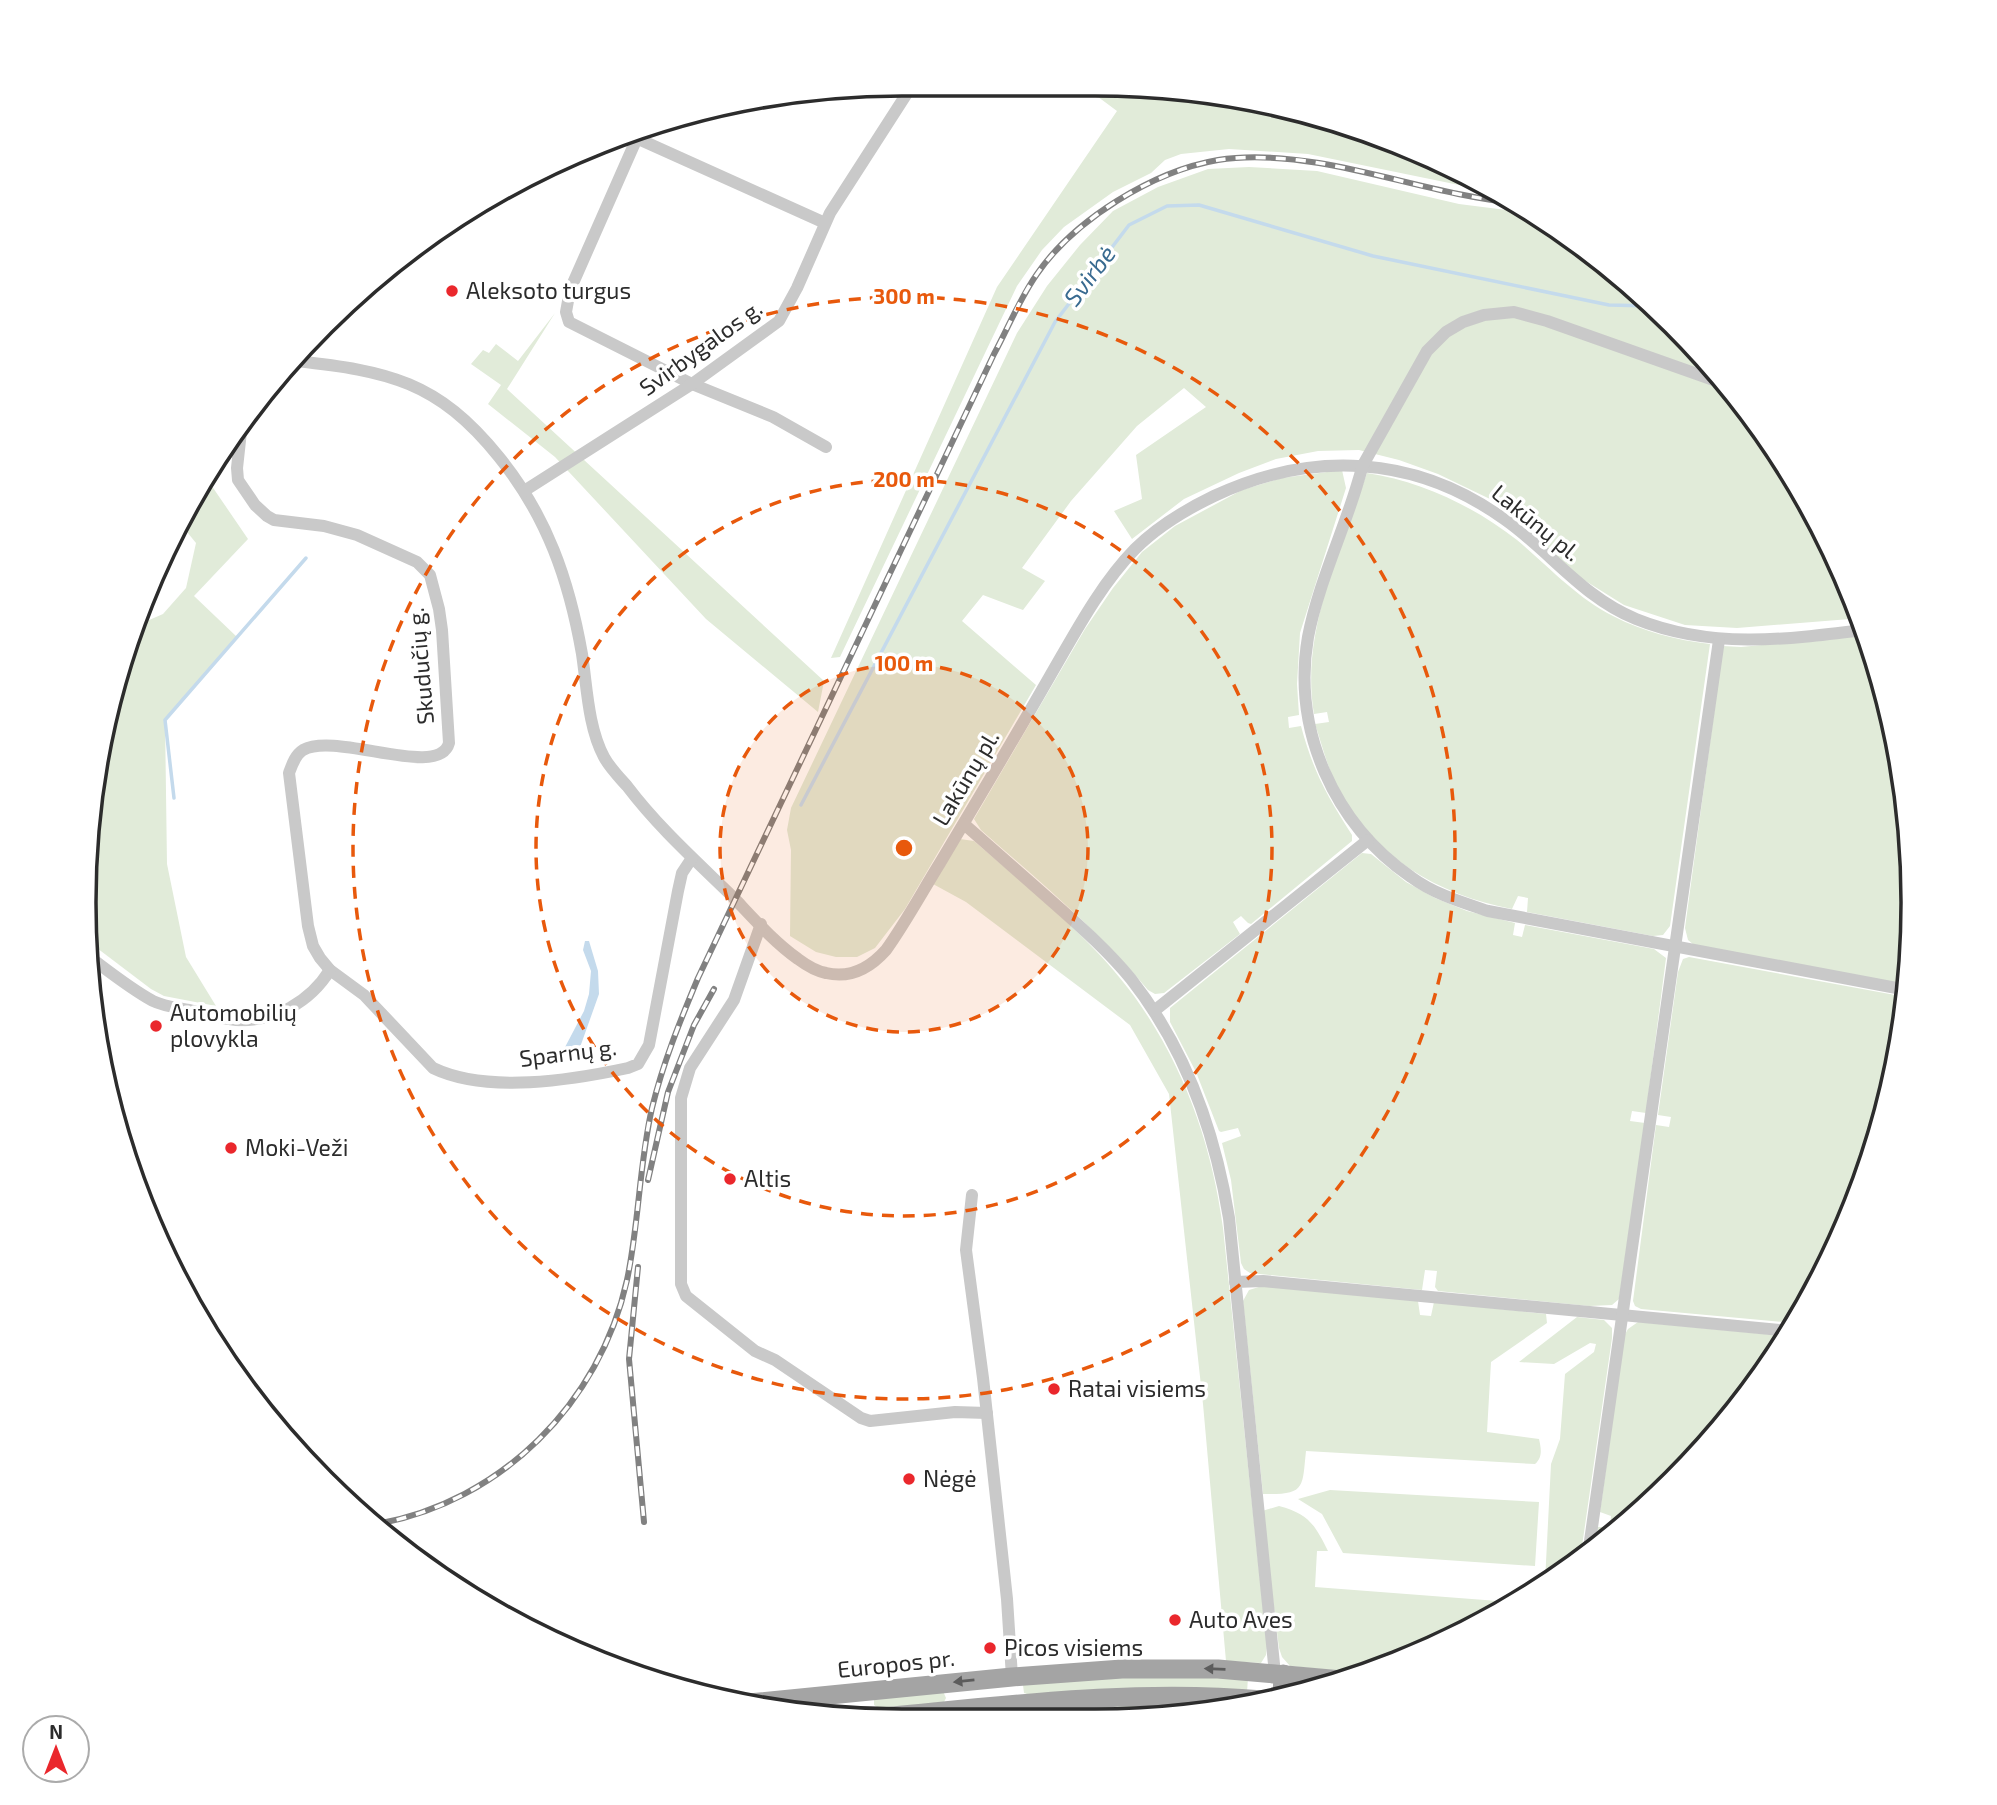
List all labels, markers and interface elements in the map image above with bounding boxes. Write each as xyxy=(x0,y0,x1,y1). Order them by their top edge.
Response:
water label: Svirbė xyxy=(1057,239,1121,311)
place label: Aleksoto turgus xyxy=(466,276,631,304)
marker: Aleksoto turgus xyxy=(444,283,460,299)
text: 300 m xyxy=(873,283,935,308)
street label: Svirbygalos g. xyxy=(634,293,767,401)
text: 200 m xyxy=(873,466,935,491)
street label: Lakūnų pl. xyxy=(1487,478,1587,567)
street label: Skudučių g. xyxy=(401,606,439,726)
text: 100 m xyxy=(875,650,933,675)
street label: Lakūnų pl. xyxy=(926,725,1005,830)
centre of rings xyxy=(892,836,916,860)
place label: Automobilių plovykla xyxy=(170,998,297,1052)
marker: Automobilių plovykla xyxy=(148,1018,164,1034)
street label: Sparnų g. xyxy=(518,1032,618,1072)
place label: Moki-Veži xyxy=(245,1133,348,1161)
marker: Moki-Veži xyxy=(223,1140,239,1156)
place label: Altis xyxy=(744,1164,791,1192)
marker: Altis xyxy=(722,1171,738,1187)
place label: Ratai visiems xyxy=(1068,1374,1206,1402)
marker: Ratai visiems xyxy=(1046,1381,1062,1397)
place label: Nėgė xyxy=(923,1464,977,1492)
marker: Nėgė xyxy=(901,1471,917,1487)
place label: Auto Aves xyxy=(1189,1605,1293,1633)
marker: Auto Aves xyxy=(1167,1612,1183,1628)
place label: Picos visiems xyxy=(1004,1633,1143,1661)
marker: Picos visiems xyxy=(982,1640,998,1656)
street label: Europos pr. xyxy=(836,1643,956,1683)
one-way arrow xyxy=(1204,1664,1226,1675)
one-way arrow xyxy=(953,1676,975,1687)
north arrow xyxy=(21,1714,91,1784)
text: N xyxy=(49,1720,63,1743)

